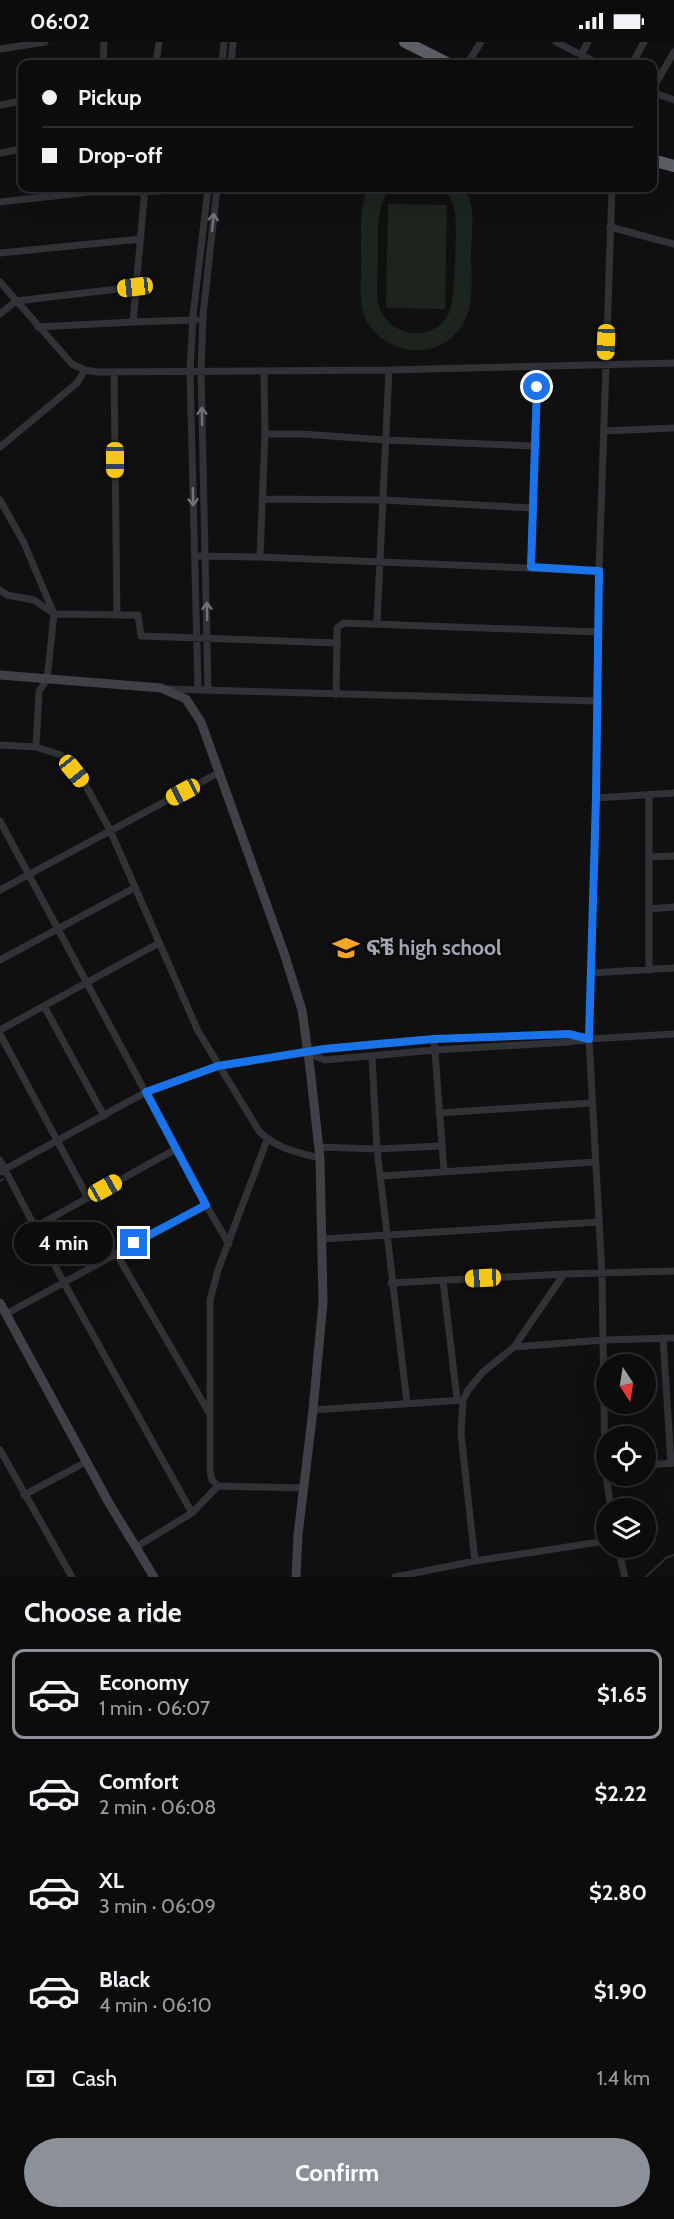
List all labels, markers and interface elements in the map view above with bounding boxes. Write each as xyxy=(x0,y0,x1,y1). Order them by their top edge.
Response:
text: 06:02 xyxy=(30,8,90,35)
text: Pickup xyxy=(78,84,142,111)
text: Drop-off xyxy=(78,142,162,169)
one-way arrow xyxy=(208,212,219,232)
car xyxy=(116,276,154,298)
car xyxy=(596,324,616,360)
route start xyxy=(523,373,550,400)
one-way arrow xyxy=(197,407,208,427)
car xyxy=(106,442,124,478)
one-way arrow xyxy=(188,487,199,507)
one-way arrow xyxy=(201,602,213,622)
car xyxy=(56,751,92,791)
car xyxy=(163,776,203,808)
school or university icon: ፍቼ high school xyxy=(331,933,361,963)
place label: ፍቼ high school xyxy=(366,935,502,960)
car xyxy=(85,1171,125,1205)
callout: 4 min xyxy=(14,1222,113,1264)
route end xyxy=(120,1229,147,1256)
text: 4 min xyxy=(38,1231,89,1255)
car xyxy=(465,1268,501,1288)
north arrow xyxy=(596,1354,656,1414)
map controls xyxy=(596,1354,656,1558)
button: locate xyxy=(596,1426,656,1486)
button: layers xyxy=(596,1498,656,1558)
text: Choose a ride xyxy=(24,1596,182,1629)
icon: car xyxy=(27,1667,81,1721)
text: Economy xyxy=(99,1669,189,1696)
text: $1.65 xyxy=(597,1681,647,1708)
text: 1 min · 06:07 xyxy=(99,1696,210,1720)
icon: car xyxy=(27,1766,81,1820)
text: Comfort xyxy=(99,1768,178,1795)
text: $2.22 xyxy=(594,1780,647,1807)
text: 2 min · 06:08 xyxy=(99,1795,216,1819)
icon: car xyxy=(27,1865,81,1919)
text: XL xyxy=(99,1867,124,1894)
text: $2.80 xyxy=(589,1879,647,1906)
text: 3 min · 06:09 xyxy=(99,1894,216,1918)
icon: car xyxy=(27,1964,81,2018)
text: Black xyxy=(99,1966,150,1993)
text: $1.90 xyxy=(594,1978,647,2005)
text: 4 min · 06:10 xyxy=(99,1993,212,2017)
icon: cash xyxy=(24,2062,57,2095)
text: Cash xyxy=(72,2065,117,2092)
text: 1.4 km xyxy=(597,2066,650,2090)
button: Confirm xyxy=(24,2138,650,2207)

